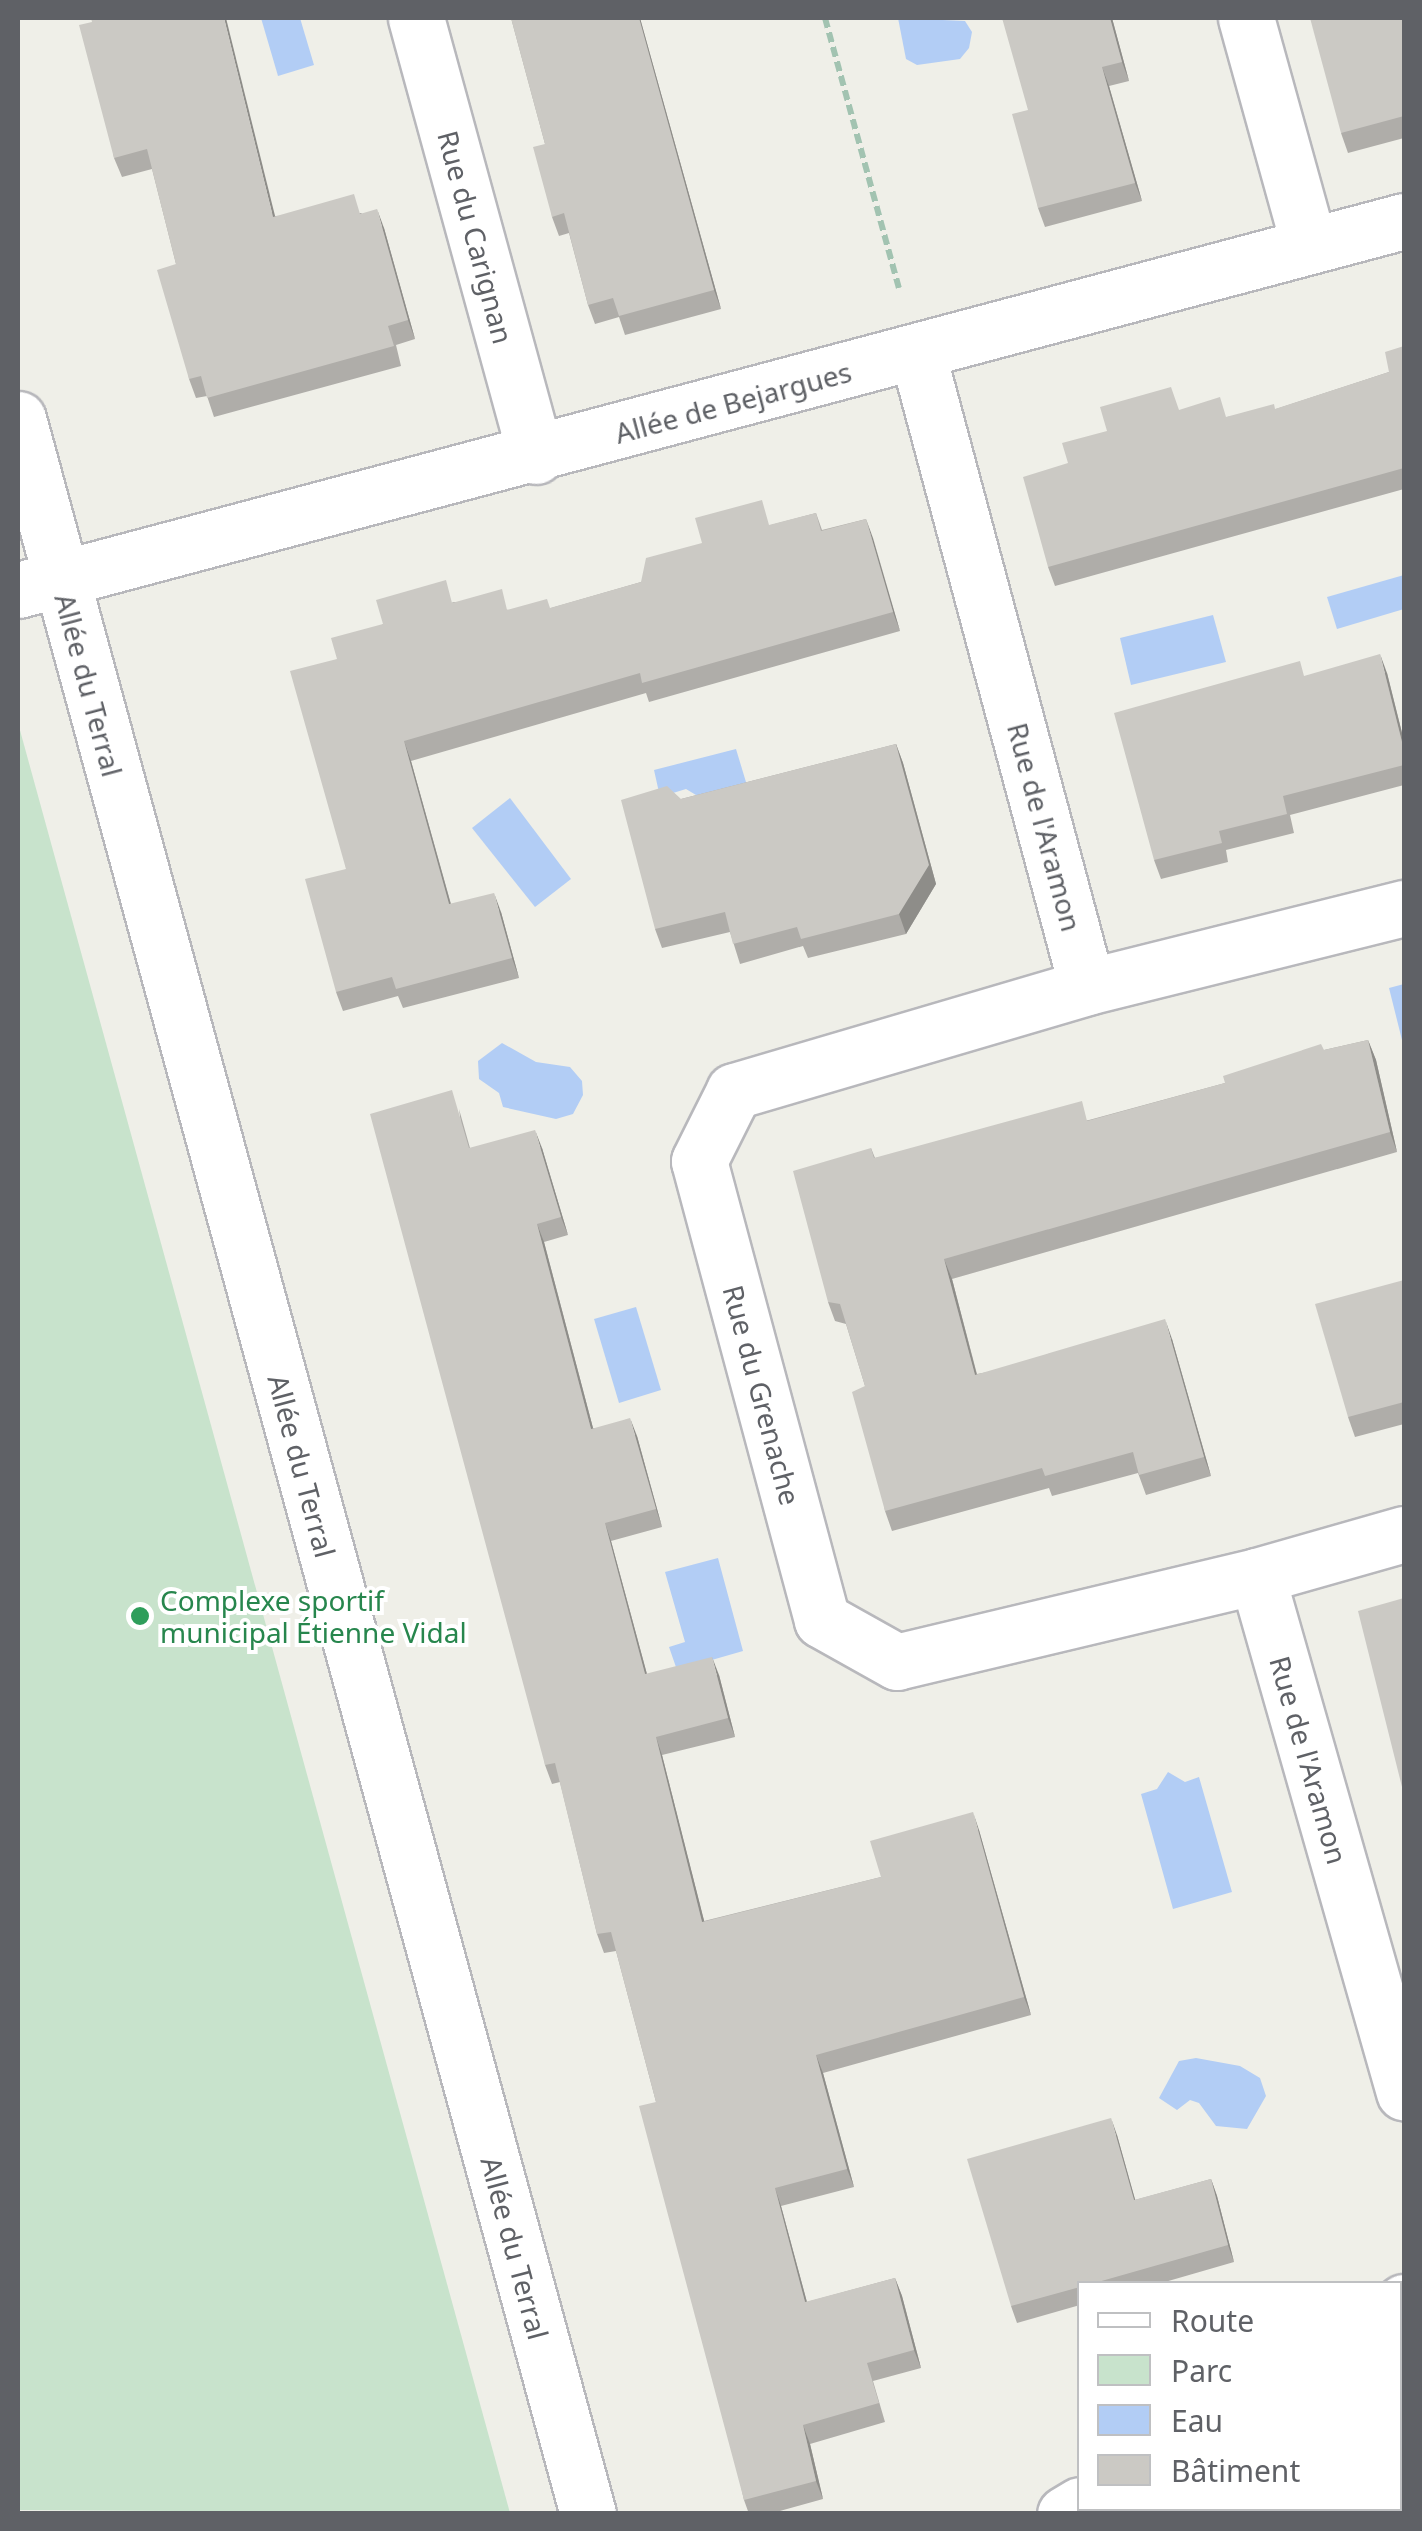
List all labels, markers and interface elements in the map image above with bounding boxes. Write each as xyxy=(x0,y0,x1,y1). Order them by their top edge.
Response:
street label: Rue du Carignan xyxy=(431,127,521,347)
street label: Allée de Bejargues xyxy=(611,354,855,450)
street label: Allée du Terral xyxy=(48,590,130,780)
street label: Rue de l'Aramon xyxy=(1001,719,1089,935)
street label: Rue du Grenache xyxy=(716,1281,808,1509)
street label: Allée du Terral xyxy=(261,1371,343,1561)
place label: Complexe sportif municipal Étienne Vidal xyxy=(160,1583,467,1649)
marker: Complexe sportif municipal Étienne Vidal xyxy=(129,1605,151,1627)
street label: Rue de l'Aramon xyxy=(1263,1652,1355,1868)
street label: Allée du Terral xyxy=(474,2153,556,2343)
legend xyxy=(1077,2281,1402,2511)
text: Route xyxy=(1171,2300,1254,2341)
text: Parc xyxy=(1171,2350,1232,2391)
text: Eau xyxy=(1171,2400,1223,2441)
text: Bâtiment xyxy=(1171,2450,1300,2491)

